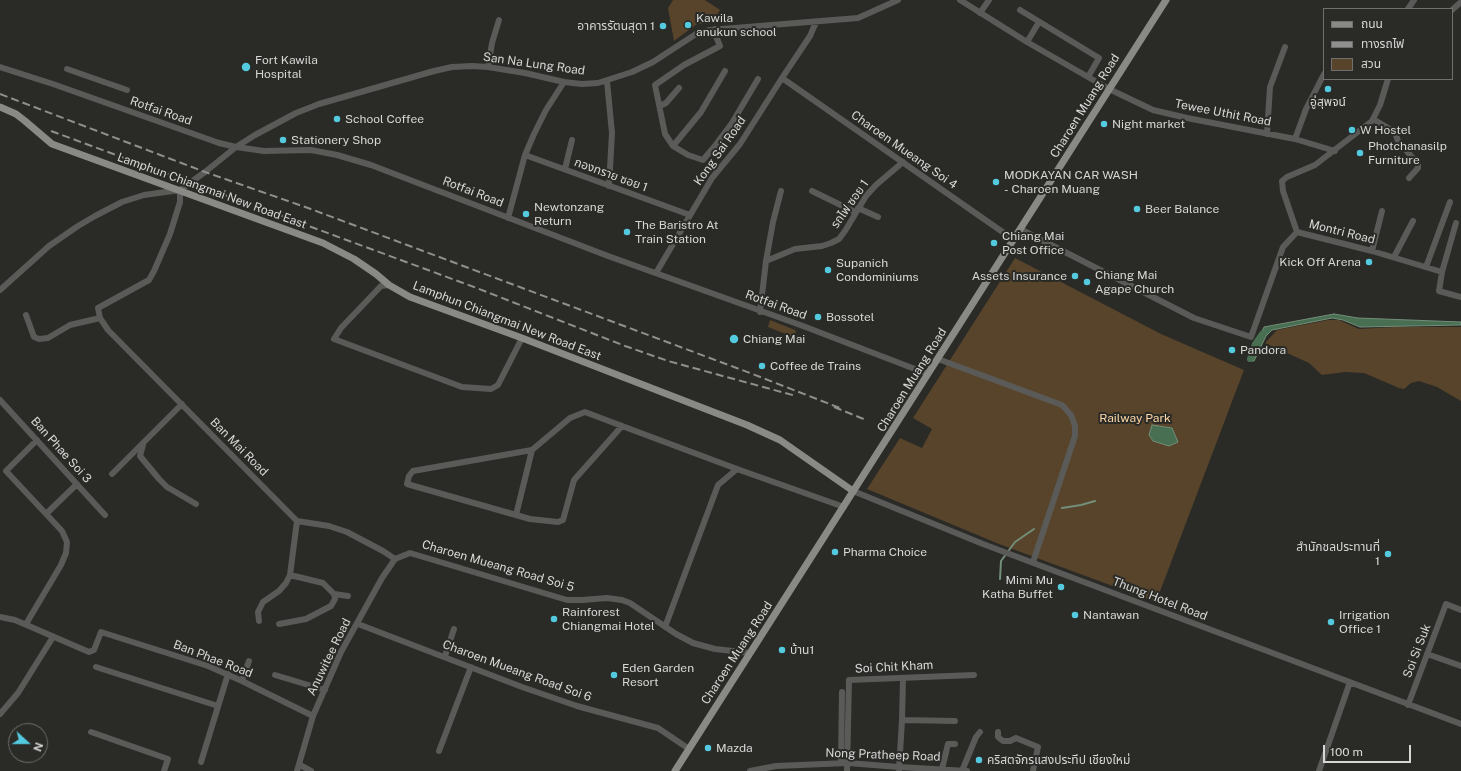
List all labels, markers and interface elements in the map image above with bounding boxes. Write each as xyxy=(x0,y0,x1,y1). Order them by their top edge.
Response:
legend xyxy=(1323,8,1453,80)
place label: Kawila anukun school xyxy=(696,11,777,39)
text: ถนน xyxy=(1361,17,1383,31)
place label: อาคารรัตนสุดา 1 xyxy=(577,19,655,33)
marker: Kawila anukun school xyxy=(683,20,693,30)
marker: อาคารรัตนสุดา 1 xyxy=(658,21,668,31)
text: ทางรถไฟ xyxy=(1361,37,1404,51)
street label: San Na Lung Road xyxy=(482,50,586,78)
street label: Charoen Muang Road xyxy=(1047,51,1123,161)
place label: Fort Kawila Hospital xyxy=(255,53,318,81)
text: สวน xyxy=(1361,57,1381,71)
marker: Fort Kawila Hospital xyxy=(240,61,252,73)
marker: อู่สุพจน์ xyxy=(1323,84,1333,94)
street label: Rotfai Road xyxy=(128,94,194,128)
place label: อู่สุพจน์ xyxy=(1310,95,1346,109)
street label: Tewee Uthit Road xyxy=(1174,97,1272,129)
street label: Charoen Mueang Soi 4 xyxy=(848,108,960,192)
place label: School Coffee xyxy=(345,112,424,126)
marker: School Coffee xyxy=(332,114,342,124)
street label: Kong Sai Road xyxy=(691,114,749,188)
place label: Night market xyxy=(1112,117,1185,131)
marker: Night market xyxy=(1099,119,1109,129)
place label: W Hostel xyxy=(1360,123,1411,137)
marker: W Hostel xyxy=(1347,125,1357,135)
place label: Stationery Shop xyxy=(291,133,381,147)
marker: Stationery Shop xyxy=(278,135,288,145)
place label: Photchanasilp Furniture xyxy=(1368,139,1447,167)
marker: Photchanasilp Furniture xyxy=(1355,148,1365,158)
street label: Lamphun Chiangmai New Road East xyxy=(115,150,309,232)
street label: กองทราย ซอย 1 xyxy=(572,155,650,195)
place label: MODKAYAN CAR WASH - Charoen Muang xyxy=(1004,168,1138,196)
street label: Rotfai Road xyxy=(440,174,506,210)
street label: รถไฟ ซอย 1 xyxy=(828,177,872,231)
marker: MODKAYAN CAR WASH - Charoen Muang xyxy=(991,177,1001,187)
place label: Newtonzang Return xyxy=(534,200,604,228)
place label: Beer Balance xyxy=(1145,202,1219,216)
marker: Beer Balance xyxy=(1132,204,1142,214)
marker: Newtonzang Return xyxy=(521,209,531,219)
street label: Montri Road xyxy=(1307,217,1377,247)
place label: The Baristro At Train Station xyxy=(635,218,719,246)
marker: The Baristro At Train Station xyxy=(622,227,632,237)
place label: Chiang Mai Post Office xyxy=(1002,229,1064,257)
marker: Chiang Mai Post Office xyxy=(989,238,999,248)
place label: Kick Off Arena xyxy=(1279,255,1361,269)
place label: Supanich Condominiums xyxy=(836,256,919,284)
marker: Kick Off Arena xyxy=(1364,257,1374,267)
marker: Supanich Condominiums xyxy=(823,265,833,275)
place label: Chiang Mai Agape Church xyxy=(1095,268,1174,296)
place label: Assets Insurance xyxy=(972,269,1067,283)
marker: Assets Insurance xyxy=(1070,271,1080,281)
marker: Chiang Mai Agape Church xyxy=(1082,277,1092,287)
street label: Lamphun Chiangmai New Road East xyxy=(411,278,603,364)
street label: Rotfai Road xyxy=(743,287,809,323)
place label: Bossotel xyxy=(826,310,874,324)
marker: Bossotel xyxy=(813,312,823,322)
street label: Charoen Muang Road xyxy=(874,325,950,435)
place label: Chiang Mai xyxy=(743,332,805,346)
marker: Chiang Mai xyxy=(728,333,740,345)
place label: Pandora xyxy=(1240,343,1286,357)
marker: Pandora xyxy=(1227,345,1237,355)
place label: Coffee de Trains xyxy=(770,359,861,373)
marker: Coffee de Trains xyxy=(757,361,767,371)
park label: Railway Park xyxy=(1099,411,1171,425)
street label: Ban Phae Soi 3 xyxy=(28,414,94,486)
street label: Ban Mai Road xyxy=(207,415,271,479)
street label: Charoen Mueang Road Soi 5 xyxy=(420,537,576,595)
place label: สำนักชลประทานที่ 1 xyxy=(1296,540,1380,568)
place label: Pharma Choice xyxy=(843,545,927,559)
marker: Pharma Choice xyxy=(830,547,840,557)
marker: สำนักชลประทานที่ 1 xyxy=(1383,549,1393,559)
place label: Mimi Mu Katha Buffet xyxy=(982,573,1053,601)
street label: Thung Hotel Road xyxy=(1111,574,1209,624)
marker: Mimi Mu Katha Buffet xyxy=(1056,582,1066,592)
street label: Charoen Muang Road xyxy=(698,599,776,707)
place label: Rainforest Chiangmai Hotel xyxy=(562,605,655,633)
place label: Nantawan xyxy=(1083,608,1139,622)
place label: Irrigation Office 1 xyxy=(1339,608,1390,636)
marker: Nantawan xyxy=(1070,610,1080,620)
marker: Rainforest Chiangmai Hotel xyxy=(549,614,559,624)
street label: Anuwitee Road xyxy=(304,616,354,698)
marker: Irrigation Office 1 xyxy=(1326,617,1336,627)
street label: Soi Si Suk xyxy=(1400,622,1434,680)
street label: Ban Phae Road xyxy=(171,637,255,681)
street label: Charoen Mueang Road Soi 6 xyxy=(440,637,594,705)
place label: บ้าน1 xyxy=(790,643,814,657)
marker: บ้าน1 xyxy=(777,645,787,655)
street label: Soi Chit Kham xyxy=(854,658,934,676)
place label: Eden Garden Resort xyxy=(622,661,694,689)
marker: Eden Garden Resort xyxy=(609,670,619,680)
north arrow xyxy=(8,723,48,763)
scale bar xyxy=(1325,737,1413,763)
text: N xyxy=(31,741,45,753)
place label: Mazda xyxy=(716,741,753,755)
marker: Mazda xyxy=(703,743,713,753)
text: 100 m xyxy=(1330,745,1363,759)
street label: Nong Pratheep Road xyxy=(825,746,941,764)
place label: คริสตจักรแสงประทีป เชียงใหม่ xyxy=(987,753,1130,767)
marker: คริสตจักรแสงประทีป เชียงใหม่ xyxy=(974,755,984,765)

